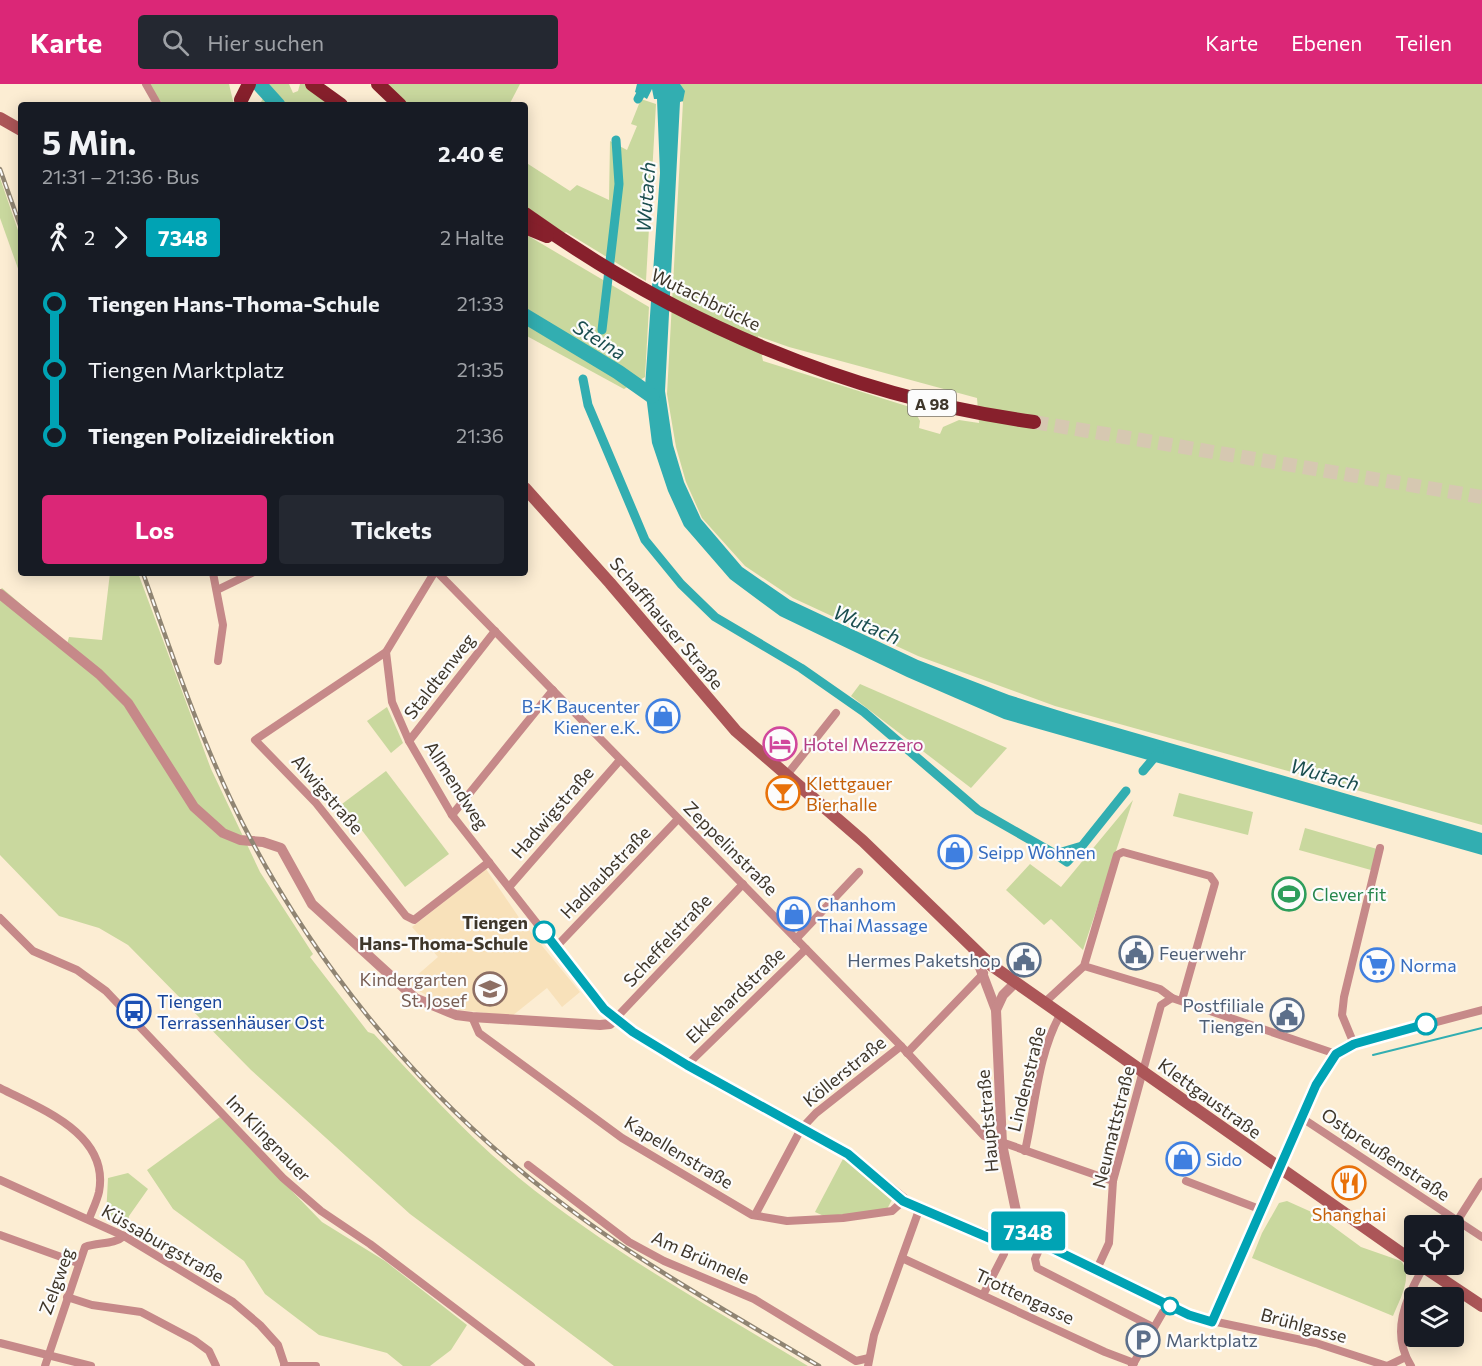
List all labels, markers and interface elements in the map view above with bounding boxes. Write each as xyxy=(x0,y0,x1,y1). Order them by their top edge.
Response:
search box xyxy=(138,15,558,69)
text: Karte xyxy=(30,25,102,59)
icon: search xyxy=(159,26,192,59)
text: Hier suchen xyxy=(207,29,324,56)
text: Karte xyxy=(1205,30,1258,55)
text: Ebenen xyxy=(1291,30,1362,55)
text: Teilen xyxy=(1395,30,1452,55)
text: 5 Min. xyxy=(42,121,136,162)
text: 2.40 € xyxy=(438,140,504,167)
water label: Wutach xyxy=(631,161,659,233)
text: 21:31 – 21:36 · Bus xyxy=(42,164,199,188)
icon: walk xyxy=(42,221,75,254)
icon: forward xyxy=(104,221,137,254)
text: 2 xyxy=(84,225,95,249)
text: 7348 xyxy=(158,225,208,250)
text: 2 Halte xyxy=(440,225,504,249)
street label: Wutachbrücke xyxy=(648,263,764,335)
text: Tiengen Hans-Thoma-Schule xyxy=(88,290,380,317)
text: 21:33 xyxy=(457,291,504,315)
water label: Steina xyxy=(569,314,631,364)
text: Tiengen Marktplatz xyxy=(88,356,284,383)
text: 21:35 xyxy=(457,357,504,381)
road number: A 98 xyxy=(908,390,956,416)
text: Tiengen Polizeidirektion xyxy=(88,422,335,449)
text: 21:36 xyxy=(456,423,504,447)
button: Los xyxy=(42,495,267,564)
button: Tickets xyxy=(279,495,504,564)
street label: Schaffhauser Straße xyxy=(605,552,729,694)
water label: Wutach xyxy=(830,599,904,649)
street label: Staldtenweg xyxy=(399,629,479,723)
place label: B-K Baucenter Kiener e.K. xyxy=(522,695,640,738)
shop icon: B-K Baucenter Kiener e.K. xyxy=(645,698,681,734)
hotel icon: Hotel Mezzero xyxy=(762,726,798,762)
place label: Hotel Mezzero xyxy=(803,733,924,755)
street label: Allmendweg xyxy=(420,737,494,833)
street label: Alwigstraße xyxy=(288,750,368,838)
water label: Wutach xyxy=(1288,753,1362,795)
street label: Hadwigstraße xyxy=(506,762,598,862)
place label: Klettgauer Bierhalle xyxy=(806,772,893,815)
bar icon: Klettgauer Bierhalle xyxy=(765,775,801,811)
street label: Zeppelinstraße xyxy=(679,796,783,900)
street label: Hadlaubstraße xyxy=(555,821,655,923)
shop icon: Seipp Wohnen xyxy=(937,834,973,870)
place label: Seipp Wohnen xyxy=(978,841,1096,863)
sports icon: Clever fit xyxy=(1271,876,1307,912)
place label: Clever fit xyxy=(1312,883,1386,905)
street label: Scheffelstraße xyxy=(618,889,716,991)
place label: Chanhom Thai Massage xyxy=(817,893,928,936)
shop icon: Chanhom Thai Massage xyxy=(776,896,812,932)
place label: Tiengen Hans-Thoma-Schule xyxy=(359,911,528,954)
marker: Tiengen Hans-Thoma-Schule xyxy=(533,921,555,943)
public building icon: Feuerwehr xyxy=(1118,935,1154,971)
street label: Ekkehardstraße xyxy=(681,942,789,1048)
public building icon: Hermes Paketshop xyxy=(1006,942,1042,978)
place label: Feuerwehr xyxy=(1159,942,1246,964)
supermarket icon: Norma xyxy=(1359,947,1395,983)
place label: Hermes Paketshop xyxy=(847,949,1001,971)
place label: Norma xyxy=(1400,954,1457,976)
place label: Kindergarten St. Josef xyxy=(360,968,468,1011)
school or university icon: Kindergarten St. Josef xyxy=(472,971,508,1007)
place label: Tiengen Terrassenhäuser Ost xyxy=(157,990,325,1033)
bus stop icon: Tiengen Terrassenhäuser Ost xyxy=(116,993,152,1029)
place label: Postfiliale Tiengen xyxy=(1183,994,1264,1037)
public building icon: Postfiliale Tiengen xyxy=(1269,997,1305,1033)
unlabelled marker xyxy=(1415,1013,1437,1035)
street label: Lindenstraße xyxy=(1002,1024,1050,1134)
street label: Köllerstraße xyxy=(798,1031,890,1111)
street label: Klettgaustraße xyxy=(1154,1053,1266,1143)
street label: Neumattstraße xyxy=(1087,1064,1139,1190)
street label: Hauptstraße xyxy=(972,1069,1002,1173)
street label: Im Klingnauer xyxy=(222,1090,316,1186)
street label: Ostpreußenstraße xyxy=(1318,1103,1454,1205)
street label: Kapellenstraße xyxy=(621,1111,737,1193)
shop icon: Sido xyxy=(1165,1141,1201,1177)
place label: Sido xyxy=(1206,1148,1242,1170)
restaurant icon: Shanghai xyxy=(1331,1165,1367,1201)
street label: Küssaburgstraße xyxy=(98,1199,228,1287)
place label: Shanghai xyxy=(1312,1203,1386,1225)
line badge: 7348 xyxy=(986,1212,1070,1250)
map controls xyxy=(1404,1215,1464,1347)
button: locate xyxy=(1404,1215,1464,1275)
text: 7348 xyxy=(1003,1219,1053,1244)
street label: Am Brünnele xyxy=(649,1226,753,1288)
street label: Zelgweg xyxy=(34,1244,78,1317)
street label: Trottengasse xyxy=(972,1263,1078,1329)
button: layers xyxy=(1404,1287,1464,1347)
unlabelled marker xyxy=(1161,1297,1179,1315)
street label: Brühlgasse xyxy=(1258,1303,1350,1347)
parking icon: Marktplatz xyxy=(1125,1322,1161,1358)
place label: Marktplatz xyxy=(1166,1329,1258,1351)

